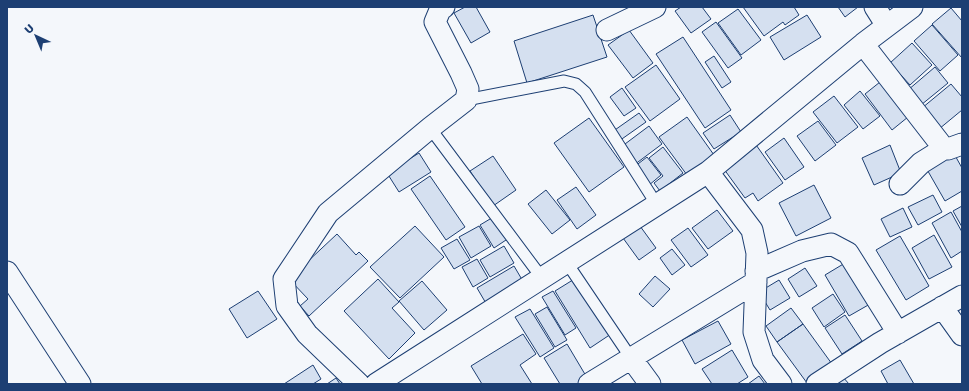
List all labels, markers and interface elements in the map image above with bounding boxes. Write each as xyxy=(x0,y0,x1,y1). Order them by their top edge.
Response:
north arrow xyxy=(16,16,56,56)
text: U xyxy=(22,22,37,37)

